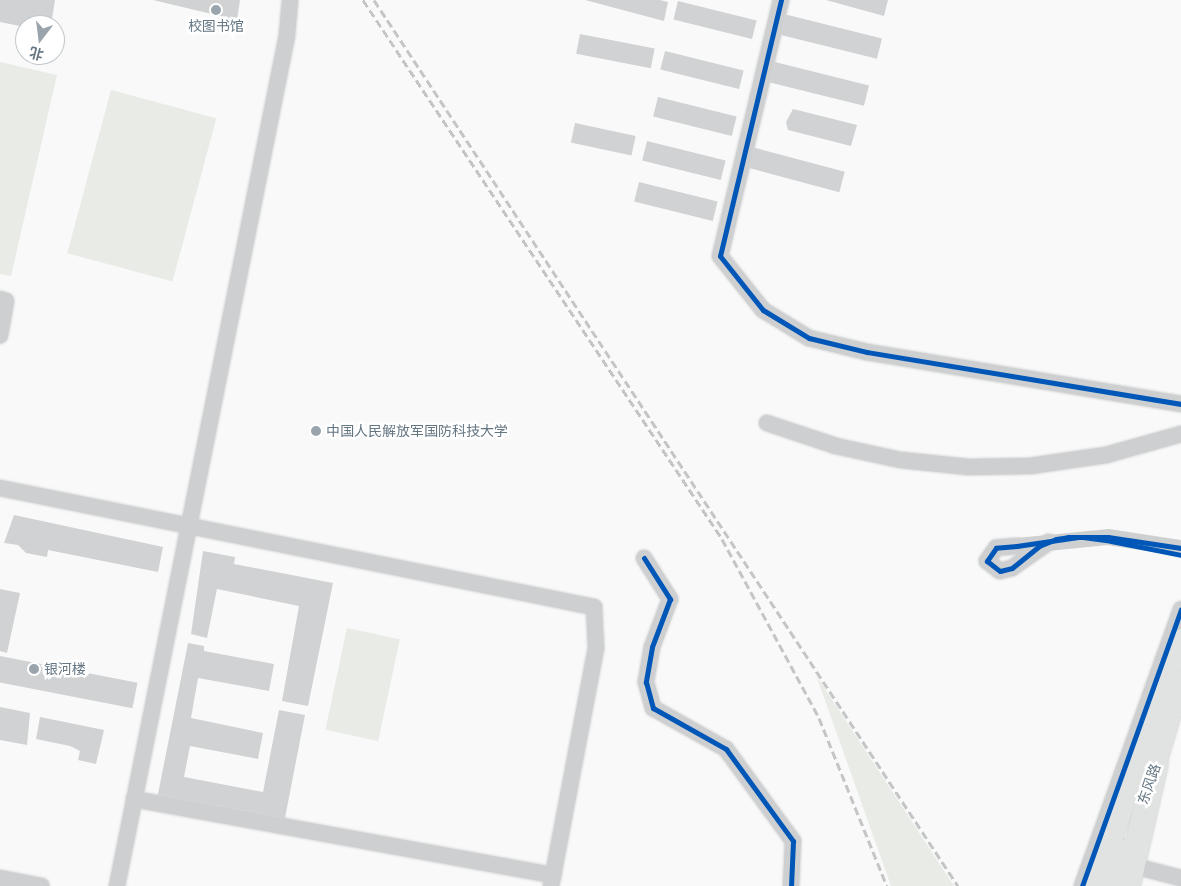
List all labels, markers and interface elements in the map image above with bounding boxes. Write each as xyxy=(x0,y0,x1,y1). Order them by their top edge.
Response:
marker: 校图书馆 xyxy=(210,4,222,16)
north arrow xyxy=(15,15,65,65)
place label: 校图书馆 xyxy=(188,18,244,34)
text: 北 xyxy=(27,43,45,64)
place label: 中国人民解放军国防科技大学 xyxy=(326,423,508,439)
marker: 中国人民解放军国防科技大学 xyxy=(310,425,322,437)
place label: 银河楼 xyxy=(44,661,86,677)
marker: 银河楼 xyxy=(28,663,40,675)
street label: 东风路 xyxy=(1134,761,1164,807)

